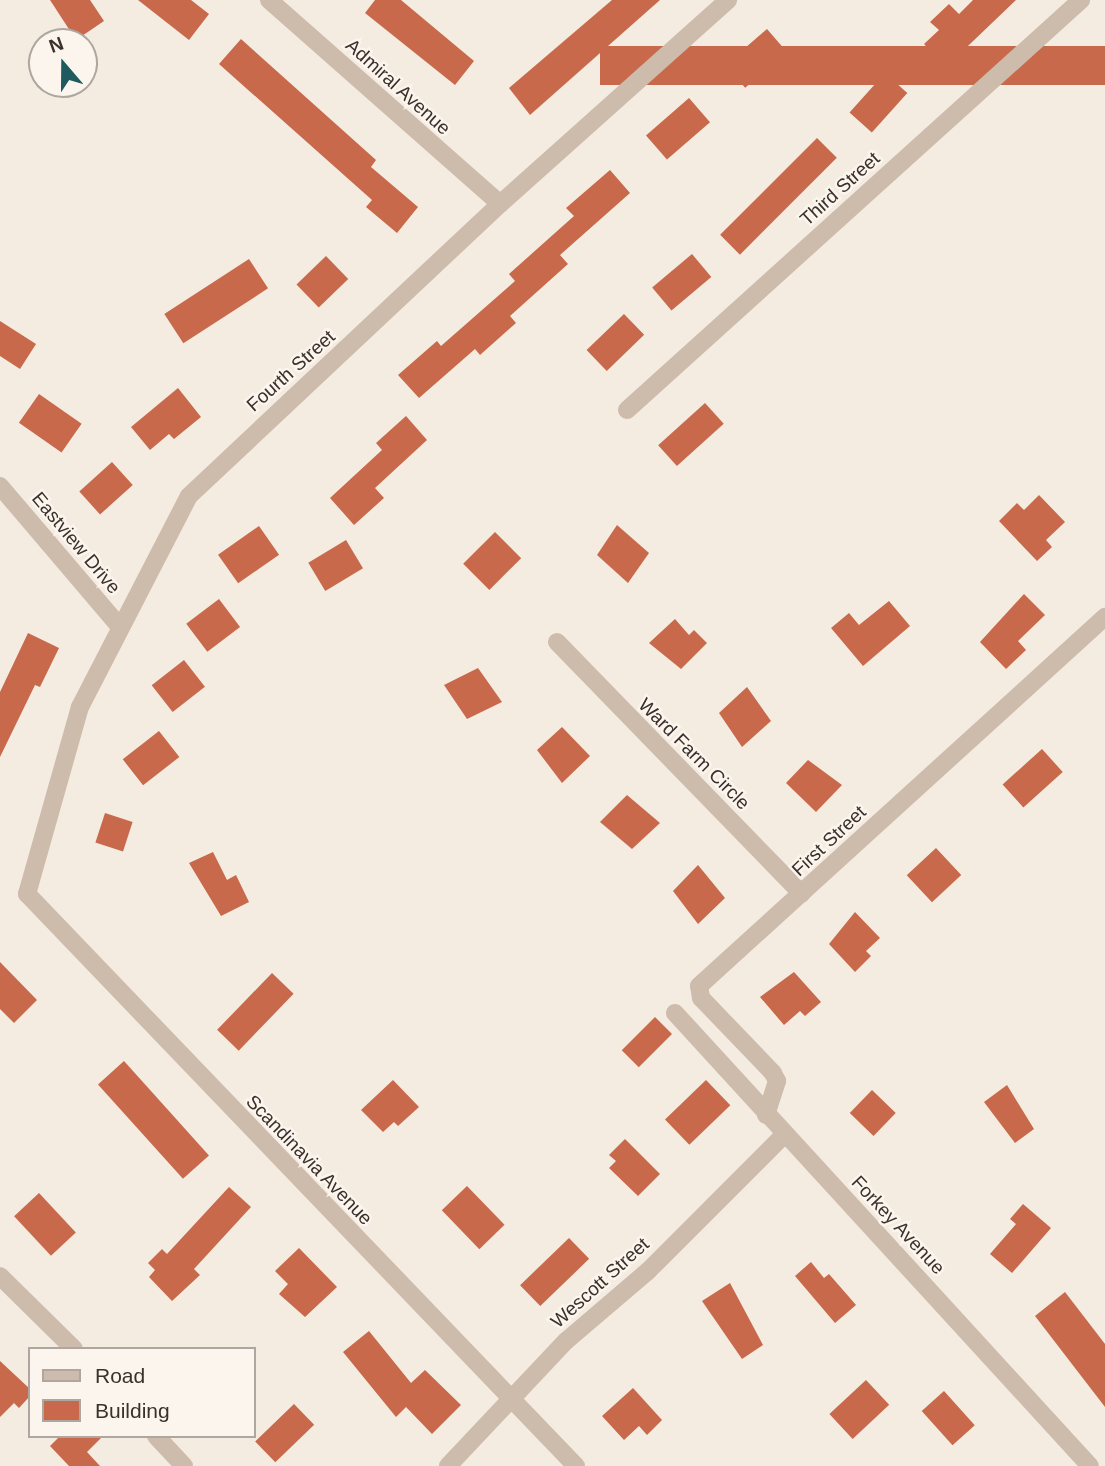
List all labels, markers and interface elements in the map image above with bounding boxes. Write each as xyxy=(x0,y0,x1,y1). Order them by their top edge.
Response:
north arrow xyxy=(28,28,98,98)
text: N xyxy=(46,32,66,57)
street label: Admiral Avenue xyxy=(341,34,455,140)
street label: Third Street xyxy=(795,147,885,231)
street label: Fourth Street xyxy=(242,325,340,417)
street label: Eastview Drive xyxy=(27,488,125,598)
street label: Ward Farm Circle xyxy=(634,694,754,814)
street label: First Street xyxy=(787,801,871,881)
street label: Scandinavia Avenue xyxy=(241,1090,377,1230)
street label: Forkey Avenue xyxy=(846,1171,950,1279)
street label: Wescott Street xyxy=(546,1233,654,1333)
legend xyxy=(28,1347,256,1438)
text: Road xyxy=(95,1364,145,1387)
text: Building xyxy=(95,1399,170,1422)

